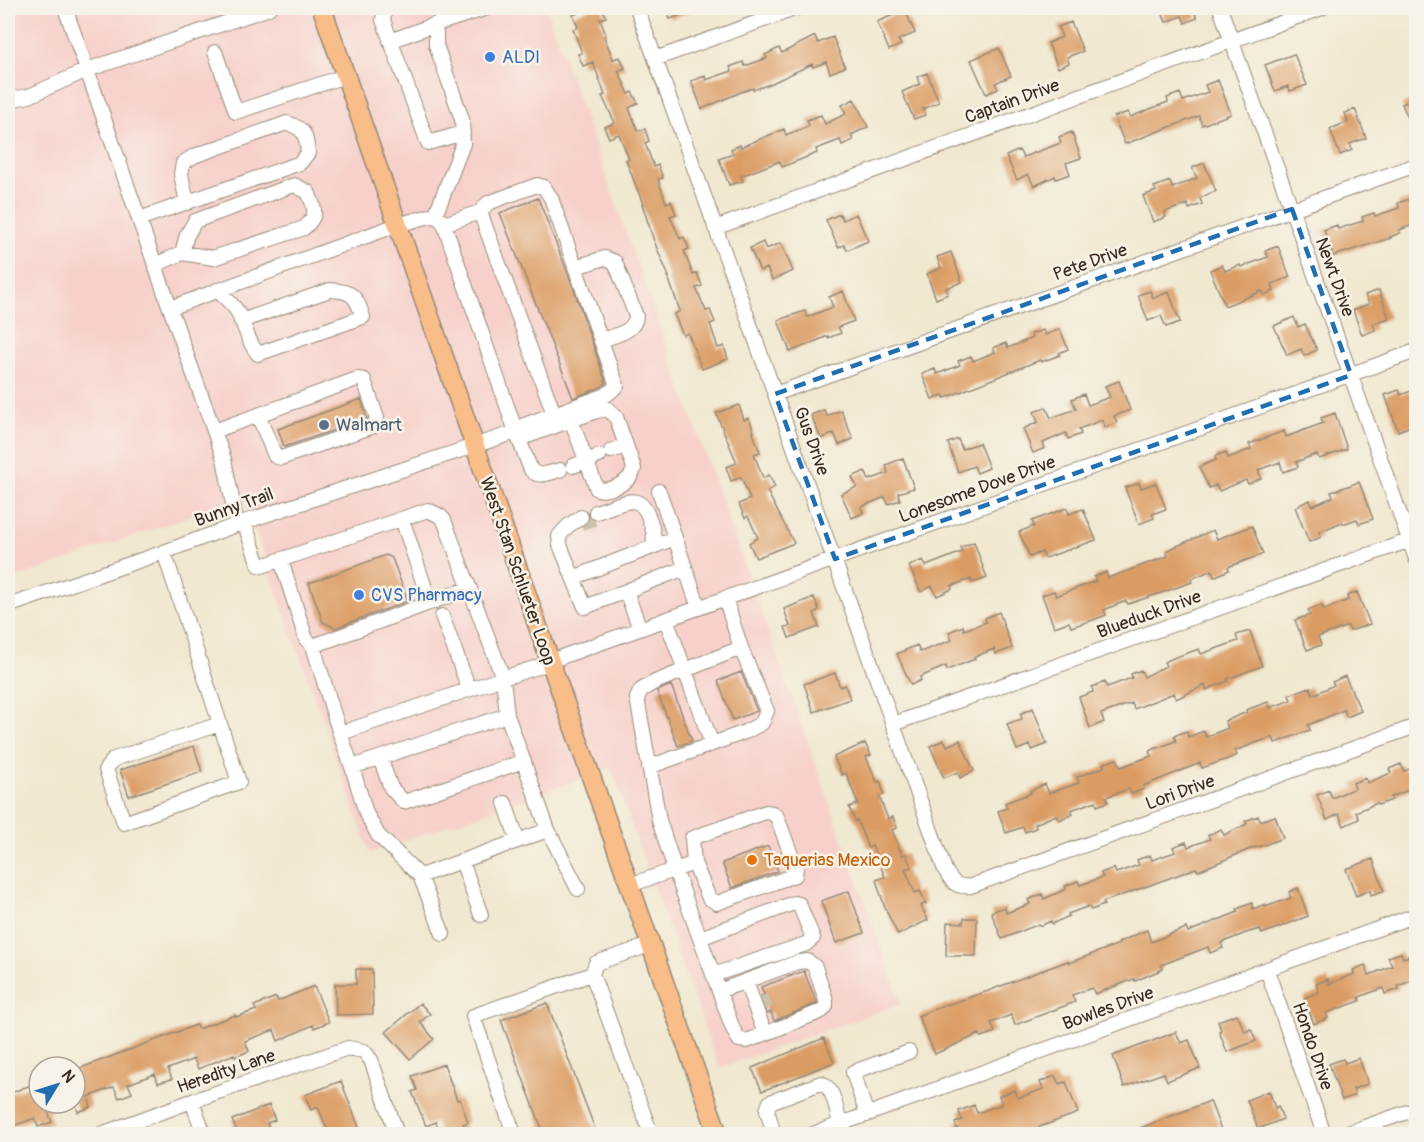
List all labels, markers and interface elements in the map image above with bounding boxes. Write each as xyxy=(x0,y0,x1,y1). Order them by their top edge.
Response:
place label: ALDI xyxy=(502,46,540,69)
marker: ALDI xyxy=(483,50,497,64)
street label: Captain Drive xyxy=(962,74,1063,129)
street label: Newt Drive xyxy=(1310,234,1360,320)
street label: Pete Drive xyxy=(1050,238,1131,286)
street label: Gus Drive xyxy=(789,404,835,479)
place label: Walmart xyxy=(336,414,403,437)
marker: Walmart xyxy=(317,418,331,432)
street label: Lonesome Dove Drive xyxy=(896,450,1059,528)
street label: West Stan Schlueter Loop xyxy=(474,474,561,669)
street label: Bunny Trail xyxy=(191,483,277,532)
place label: CVS Pharmacy xyxy=(371,584,482,607)
street label: Blueduck Drive xyxy=(1094,585,1205,644)
marker: CVS Pharmacy xyxy=(352,588,366,602)
street label: Lori Drive xyxy=(1143,769,1218,816)
place label: Taquerias Mexico xyxy=(764,849,891,872)
marker: Taquerias Mexico xyxy=(745,853,759,867)
street label: Bowles Drive xyxy=(1059,981,1157,1036)
street label: Hondo Drive xyxy=(1287,999,1338,1093)
street label: Heredity Lane xyxy=(174,1044,278,1099)
north arrow xyxy=(27,1055,87,1115)
text: N xyxy=(57,1066,79,1087)

